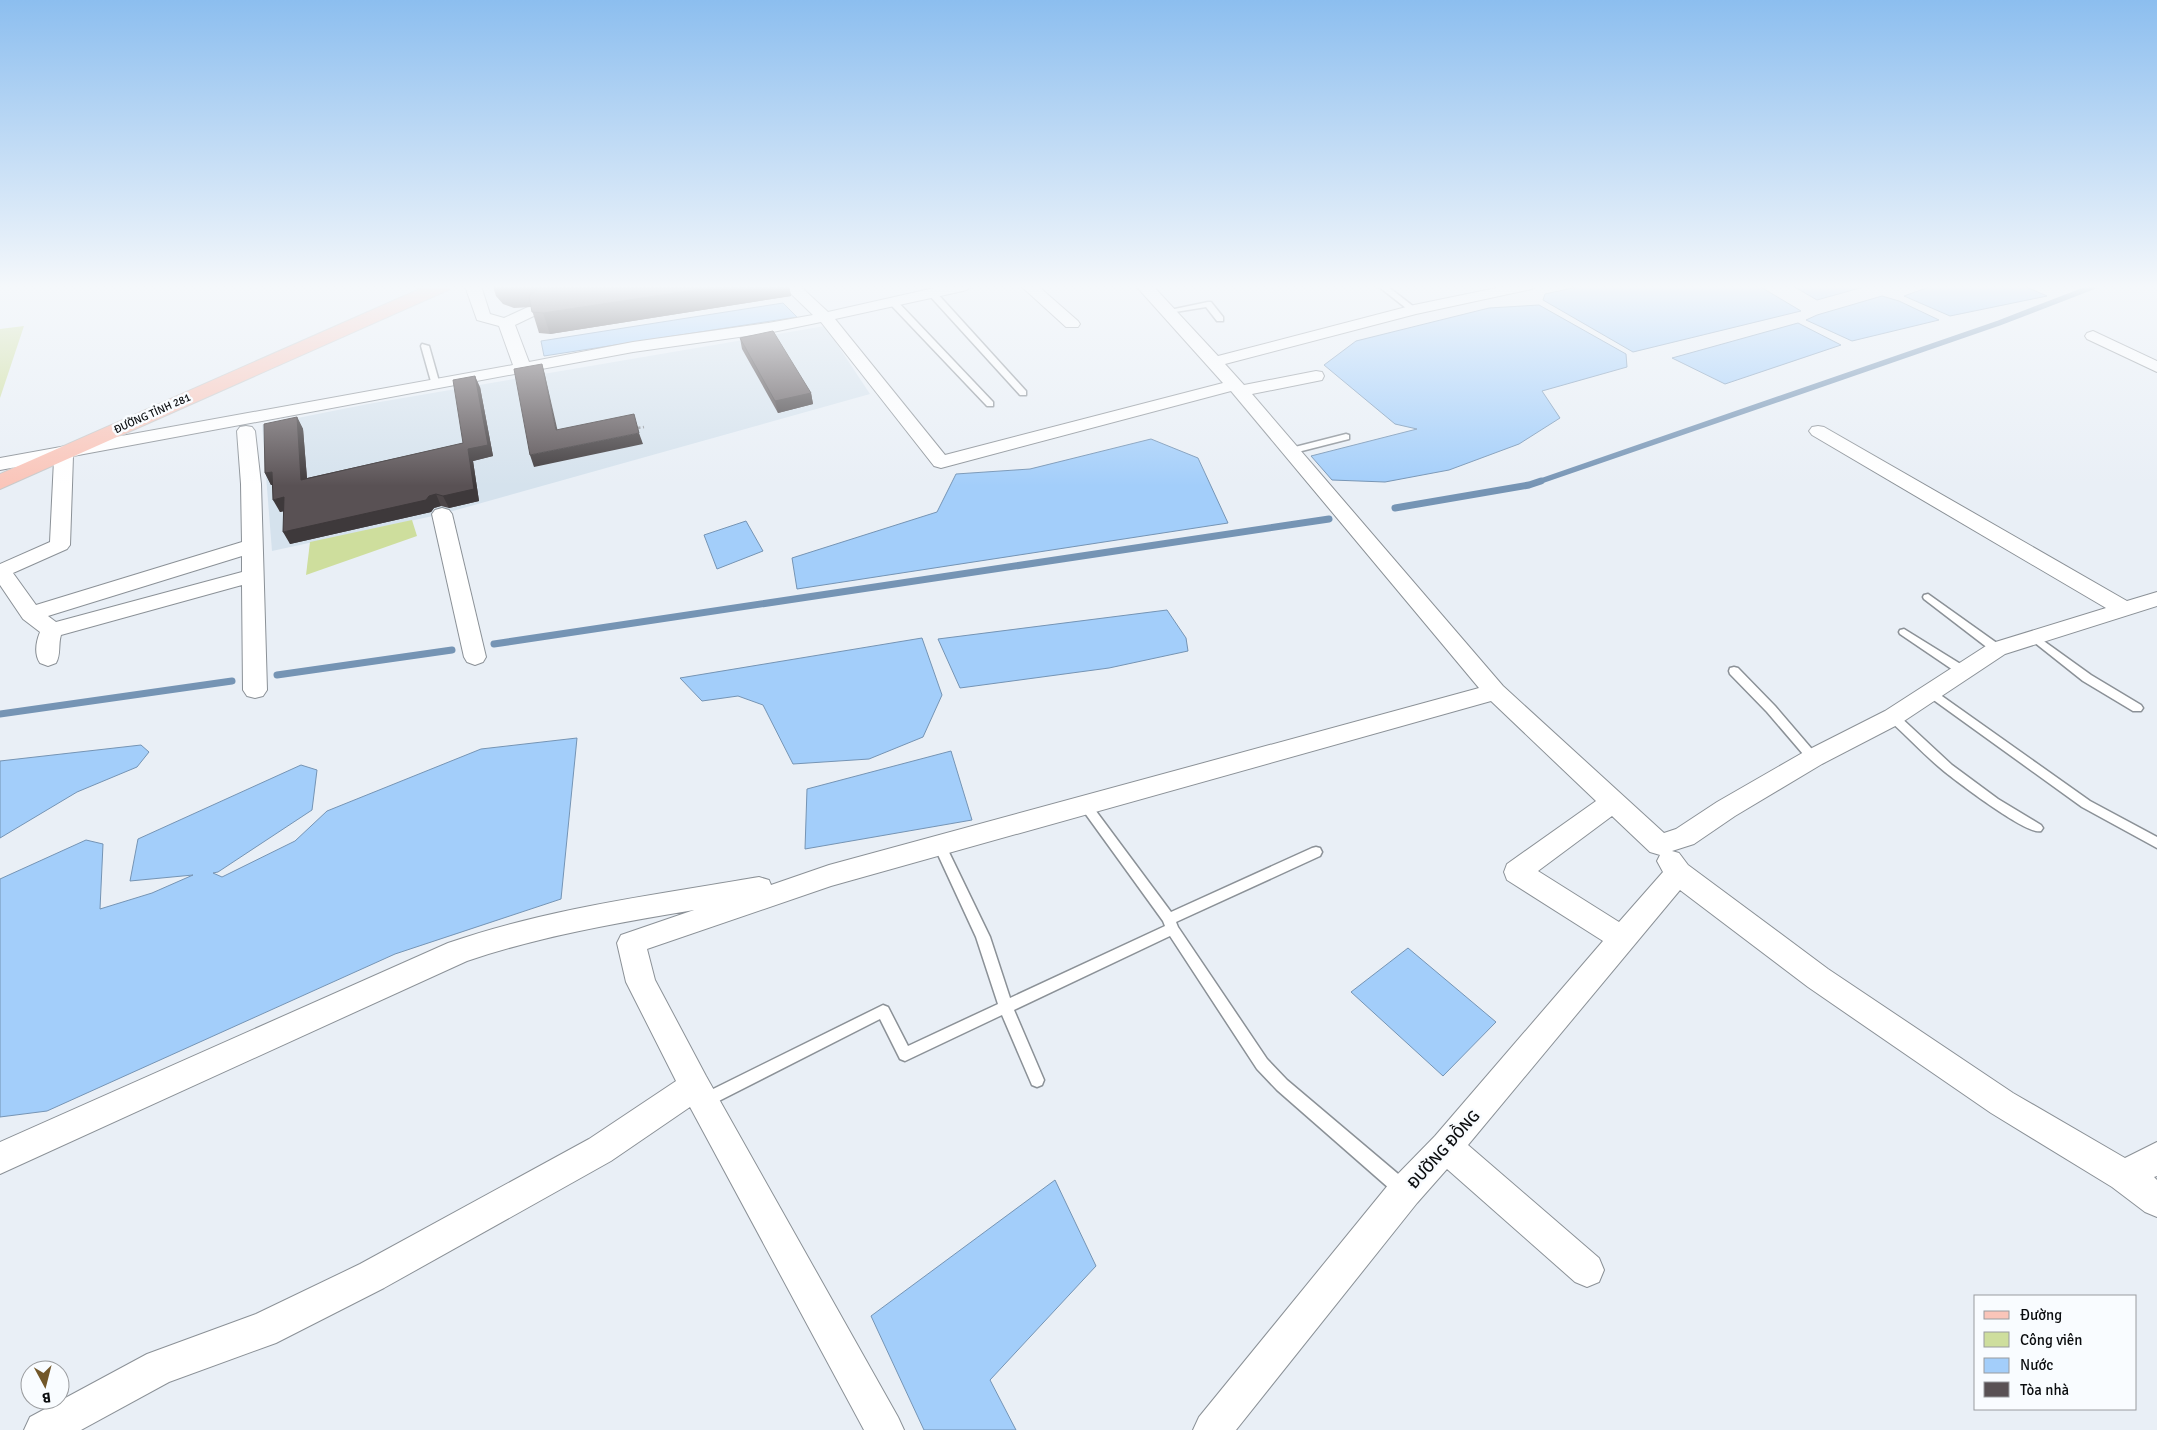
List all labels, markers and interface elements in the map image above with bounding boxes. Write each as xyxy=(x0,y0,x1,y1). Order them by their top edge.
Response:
street label: ĐƯỜNG TỈNH 281 xyxy=(111,390,193,436)
street label: ĐƯỜNG ĐỒNG xyxy=(1402,1105,1484,1193)
legend xyxy=(1974,1295,2137,1410)
text: Đường xyxy=(2020,1306,2062,1324)
text: Công viên xyxy=(2020,1331,2083,1349)
text: Nước xyxy=(2020,1356,2053,1374)
north arrow xyxy=(20,1360,70,1410)
text: Tòa nhà xyxy=(2020,1381,2069,1399)
text: B xyxy=(41,1388,52,1406)

